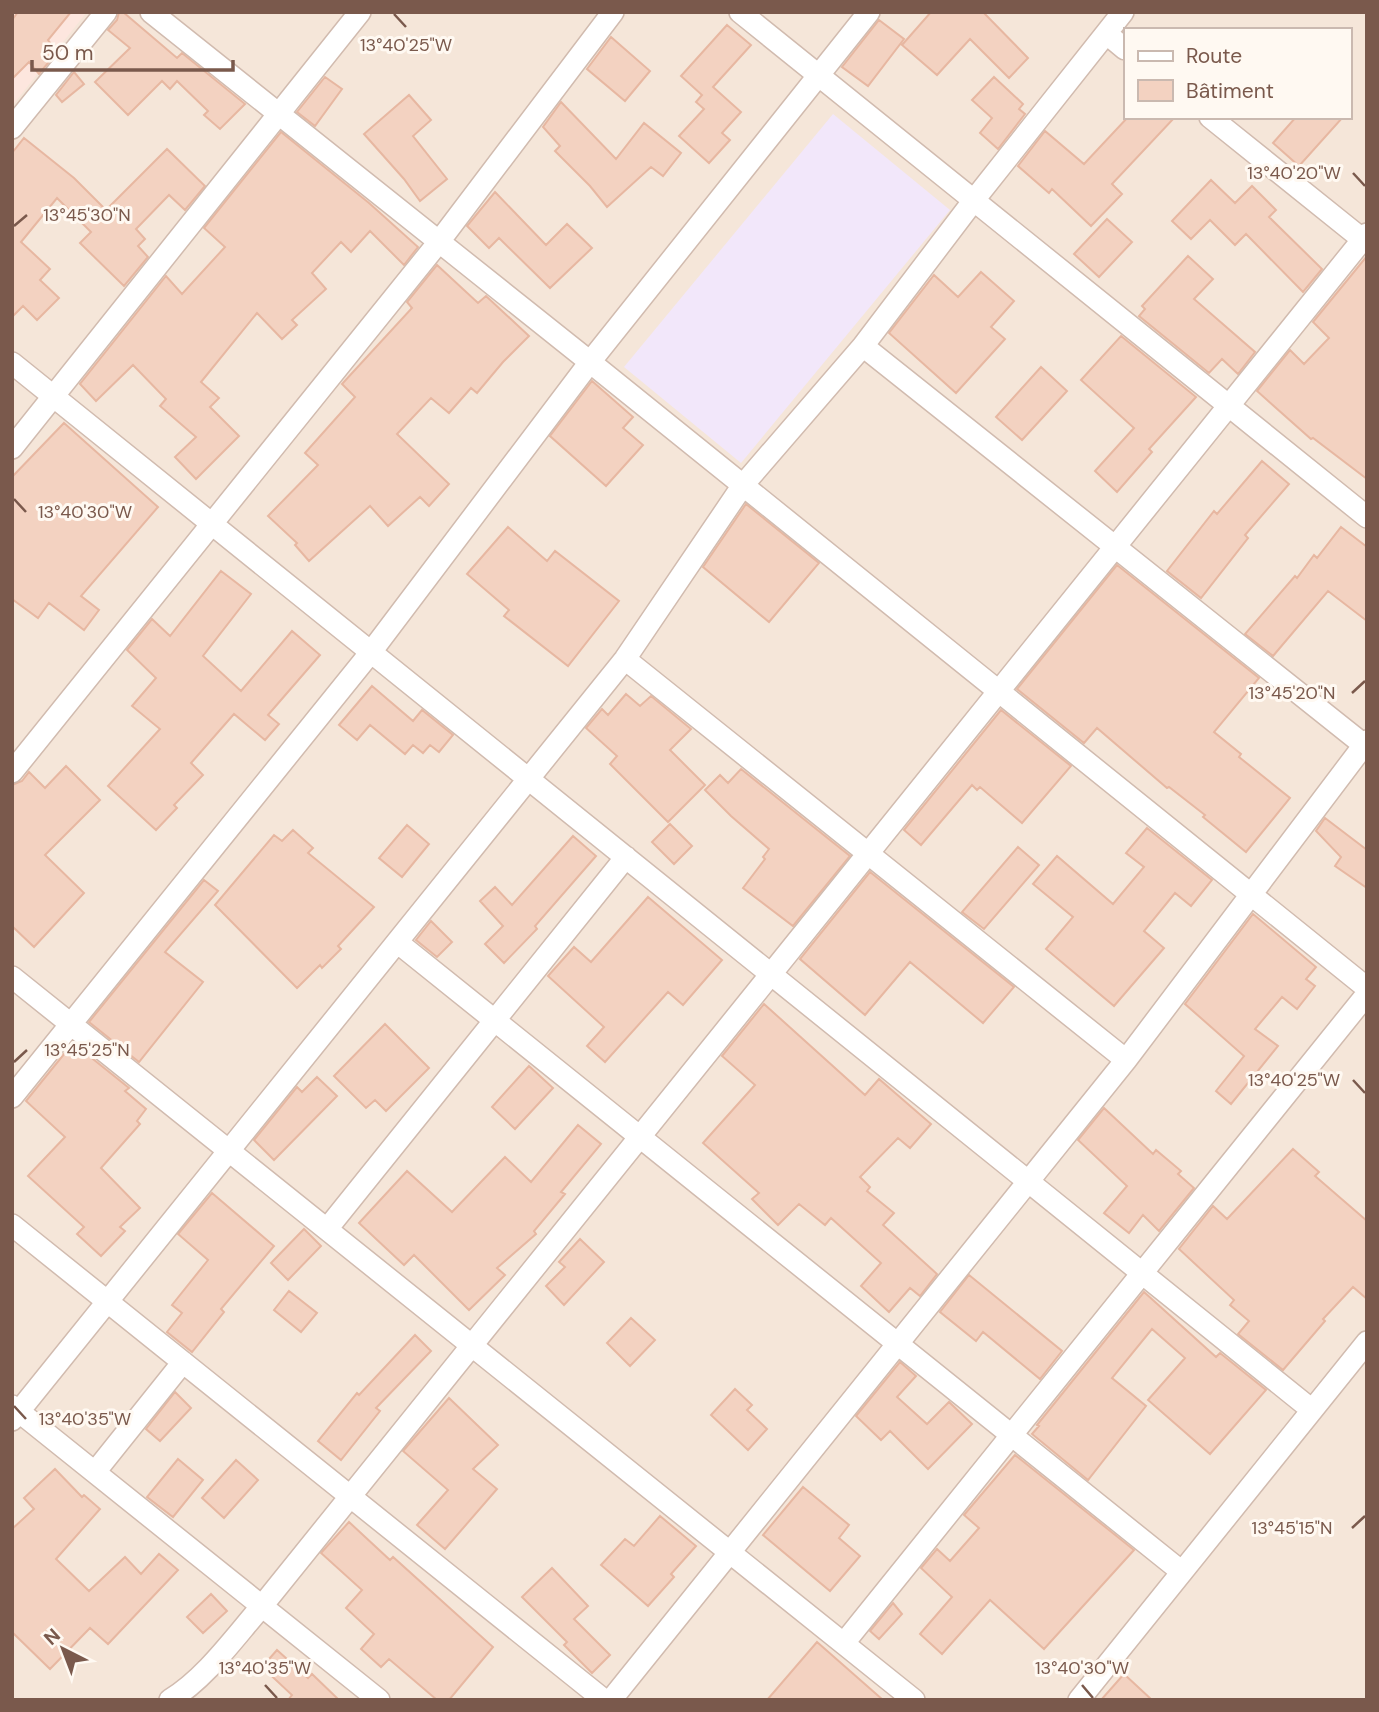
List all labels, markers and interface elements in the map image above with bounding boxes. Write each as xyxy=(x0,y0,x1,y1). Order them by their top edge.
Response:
scale bar xyxy=(32,28,233,72)
legend xyxy=(1124,28,1351,119)
text: 13°40'25"W xyxy=(360,33,452,57)
text: 50 m xyxy=(42,39,93,67)
text: Route xyxy=(1186,42,1242,70)
text: Bâtiment xyxy=(1186,77,1274,105)
text: 13°40'20"W xyxy=(1247,161,1341,185)
text: 13°45'30"N xyxy=(43,203,131,227)
text: 13°40'30"W xyxy=(38,500,132,524)
text: 13°45'20"N xyxy=(1248,681,1336,705)
text: 13°45'25"N xyxy=(44,1038,130,1062)
text: 13°40'25"W xyxy=(1248,1068,1340,1092)
text: 13°40'35"W xyxy=(39,1407,131,1431)
text: 13°45'15"N xyxy=(1252,1516,1332,1540)
north arrow xyxy=(28,1614,98,1684)
text: N xyxy=(38,1623,65,1651)
text: 13°40'35"W xyxy=(219,1656,311,1680)
text: 13°40'30"W xyxy=(1035,1656,1129,1680)

